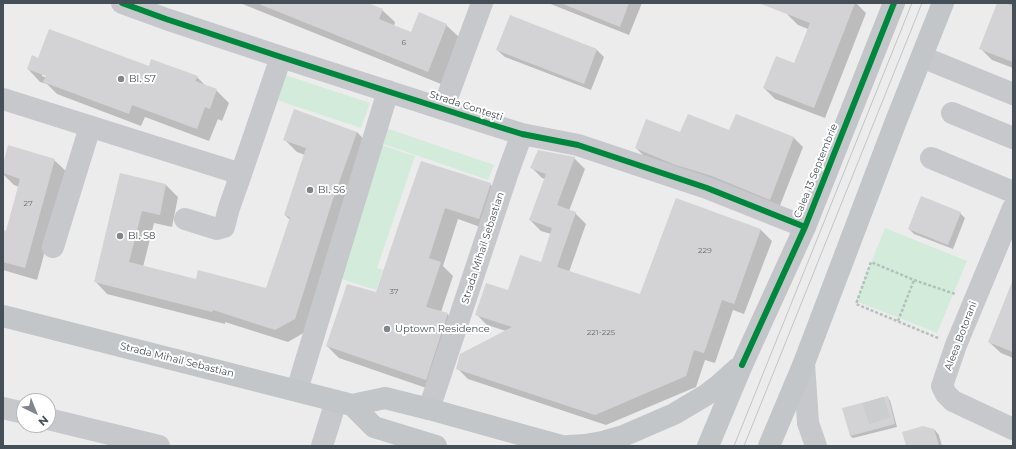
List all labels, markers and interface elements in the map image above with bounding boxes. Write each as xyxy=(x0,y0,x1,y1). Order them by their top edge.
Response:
house number: 6 xyxy=(402,38,406,48)
place label: Bl. S7 xyxy=(129,73,156,85)
marker: Bl. S7 xyxy=(116,74,126,84)
street label: Strada Conțești xyxy=(428,88,504,124)
street label: Calea 13 Septembrie xyxy=(792,122,840,220)
place label: Bl. S6 xyxy=(318,184,345,196)
marker: Bl. S6 xyxy=(305,185,315,195)
street label: Strada Mihail Sebastian xyxy=(459,190,507,306)
house number: 27 xyxy=(23,199,33,209)
place label: Bl. S8 xyxy=(128,230,155,242)
marker: Bl. S8 xyxy=(115,231,125,241)
house number: 229 xyxy=(698,246,712,256)
house number: 37 xyxy=(389,287,399,297)
street label: Aleea Botorani xyxy=(942,300,980,372)
place label: Uptown Residence xyxy=(395,323,490,335)
marker: Uptown Residence xyxy=(382,324,392,334)
house number: 221-225 xyxy=(587,328,615,338)
street label: Strada Mihail Sebastian xyxy=(119,340,235,380)
north arrow xyxy=(16,393,56,433)
text: N xyxy=(35,413,52,429)

